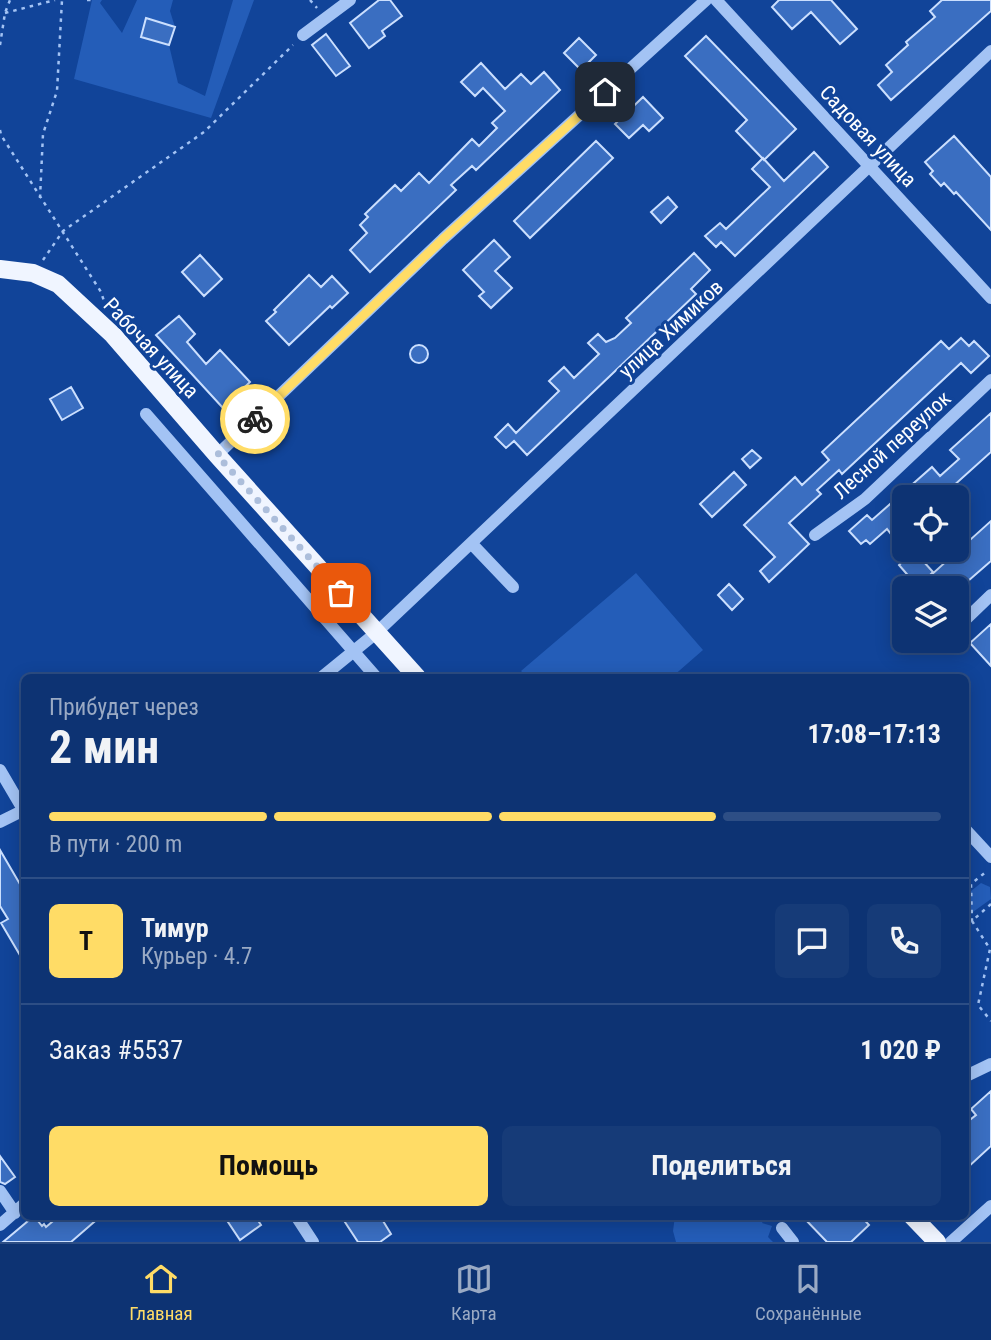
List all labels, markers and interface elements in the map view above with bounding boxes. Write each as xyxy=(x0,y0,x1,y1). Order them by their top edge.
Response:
pin xyxy=(575,62,635,122)
icon: home xyxy=(586,73,624,111)
street label: Садовая улица xyxy=(815,80,921,192)
street label: улица Химиков xyxy=(614,275,728,383)
street label: Рабочая улица xyxy=(99,293,203,403)
courier xyxy=(220,384,290,454)
street label: Лесной переулок xyxy=(828,386,956,504)
icon: bike xyxy=(236,400,274,438)
map controls xyxy=(892,485,969,653)
button: locate xyxy=(892,485,969,562)
pin xyxy=(311,563,371,623)
icon: bag xyxy=(322,574,360,612)
button: layers xyxy=(892,576,969,653)
text: Прибудет через xyxy=(49,694,199,721)
text: 17:08–17:13 xyxy=(807,719,941,749)
text: 2 мин xyxy=(49,720,159,774)
text: В пути · 200 m xyxy=(49,831,182,858)
button: chat xyxy=(775,904,849,978)
button: phone xyxy=(867,904,941,978)
text: Тимур xyxy=(141,913,209,943)
text: Т xyxy=(79,926,93,956)
text: Курьер · 4.7 xyxy=(141,943,252,970)
text: Заказ #5537 xyxy=(49,1035,183,1065)
text: 1 020 ₽ xyxy=(860,1035,941,1065)
button: Помощь xyxy=(49,1126,488,1206)
button: Поделиться xyxy=(502,1126,941,1206)
tab: Главная xyxy=(129,1260,193,1325)
tab: Карта xyxy=(451,1260,497,1325)
tab: Сохранённые xyxy=(755,1260,862,1325)

